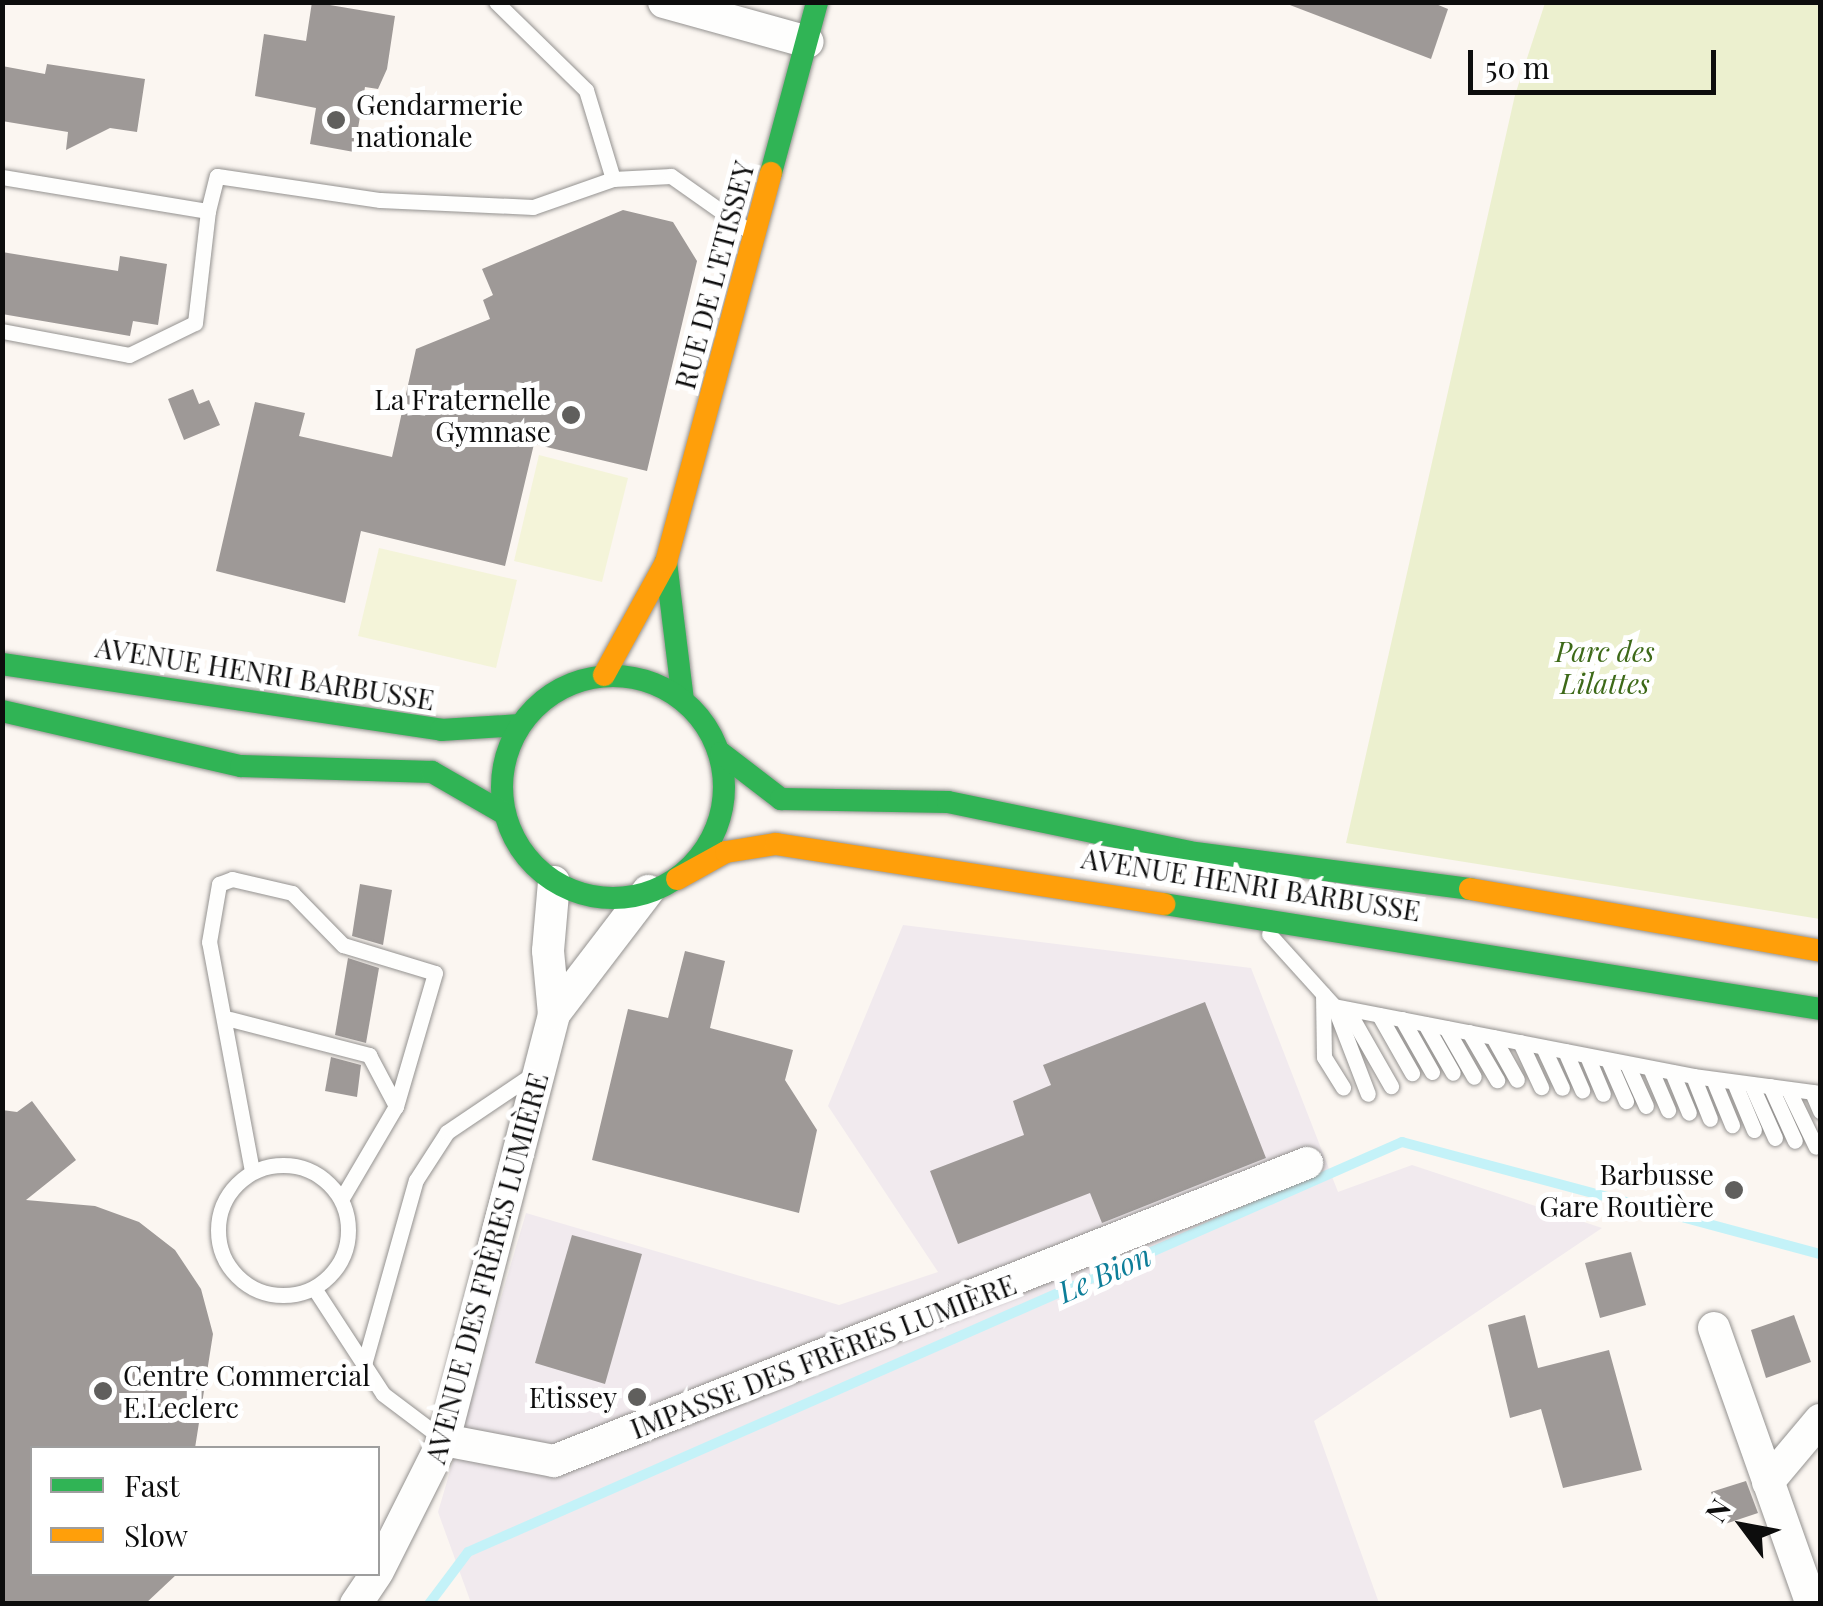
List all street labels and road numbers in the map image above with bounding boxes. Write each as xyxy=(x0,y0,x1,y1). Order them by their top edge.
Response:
street label: RUE DE L'ETISSEY xyxy=(667,157,761,393)
street label: AVENUE HENRI BARBUSSE xyxy=(93,630,437,716)
street label: AVENUE HENRI BARBUSSE xyxy=(1079,841,1423,927)
street label: AVENUE DES FRÈRES LUMIÈRE xyxy=(418,1069,554,1467)
street label: IMPASSE DES FRÈRES LUMIÈRE xyxy=(625,1267,1021,1445)

